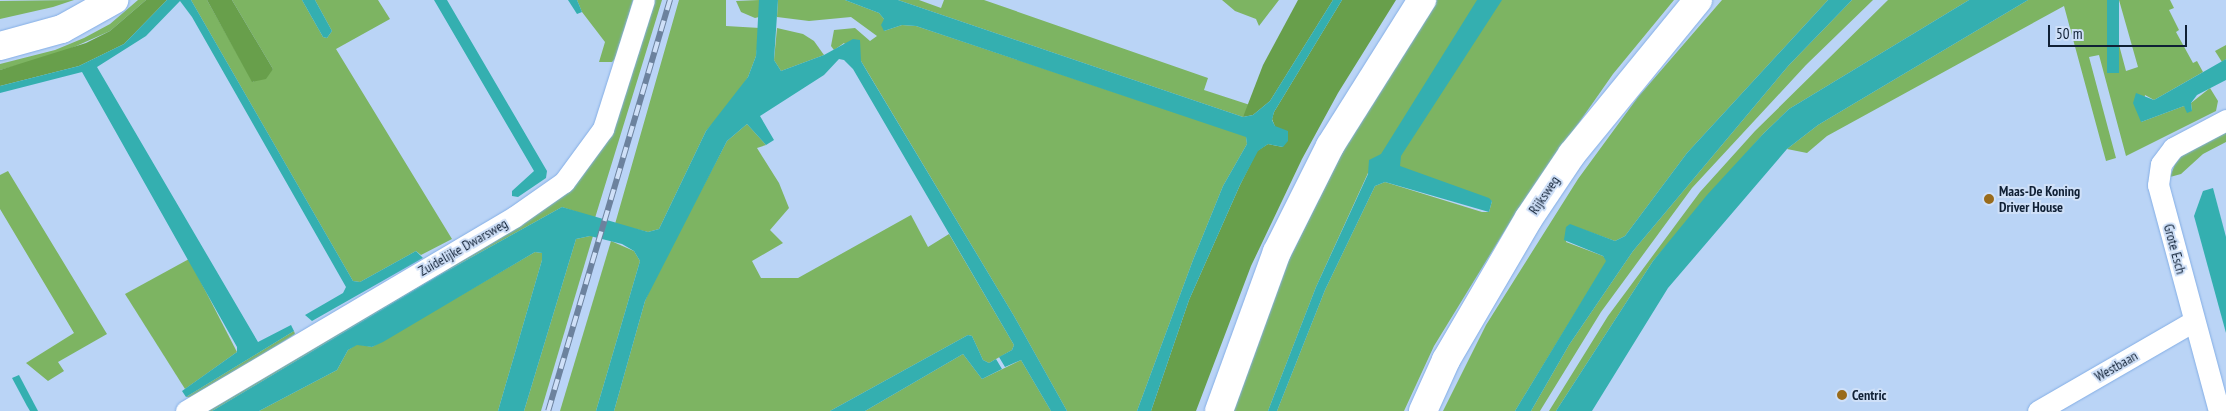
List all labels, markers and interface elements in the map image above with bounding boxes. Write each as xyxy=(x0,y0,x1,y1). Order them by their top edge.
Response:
scale bar xyxy=(2051,15,2190,47)
text: 50 m xyxy=(2056,24,2082,43)
street label: Rijksweg xyxy=(1525,173,1563,217)
place label: Maas-De Koning Driver House xyxy=(1999,183,2080,216)
marker: Maas-De Koning Driver House xyxy=(1983,193,1995,205)
street label: Zuidelijke Dwarsweg xyxy=(416,215,510,279)
street label: Grote Esch xyxy=(2160,222,2190,276)
street label: Westbaan xyxy=(2092,347,2140,385)
place label: Centric xyxy=(1852,387,1886,403)
marker: Centric xyxy=(1836,389,1848,401)

